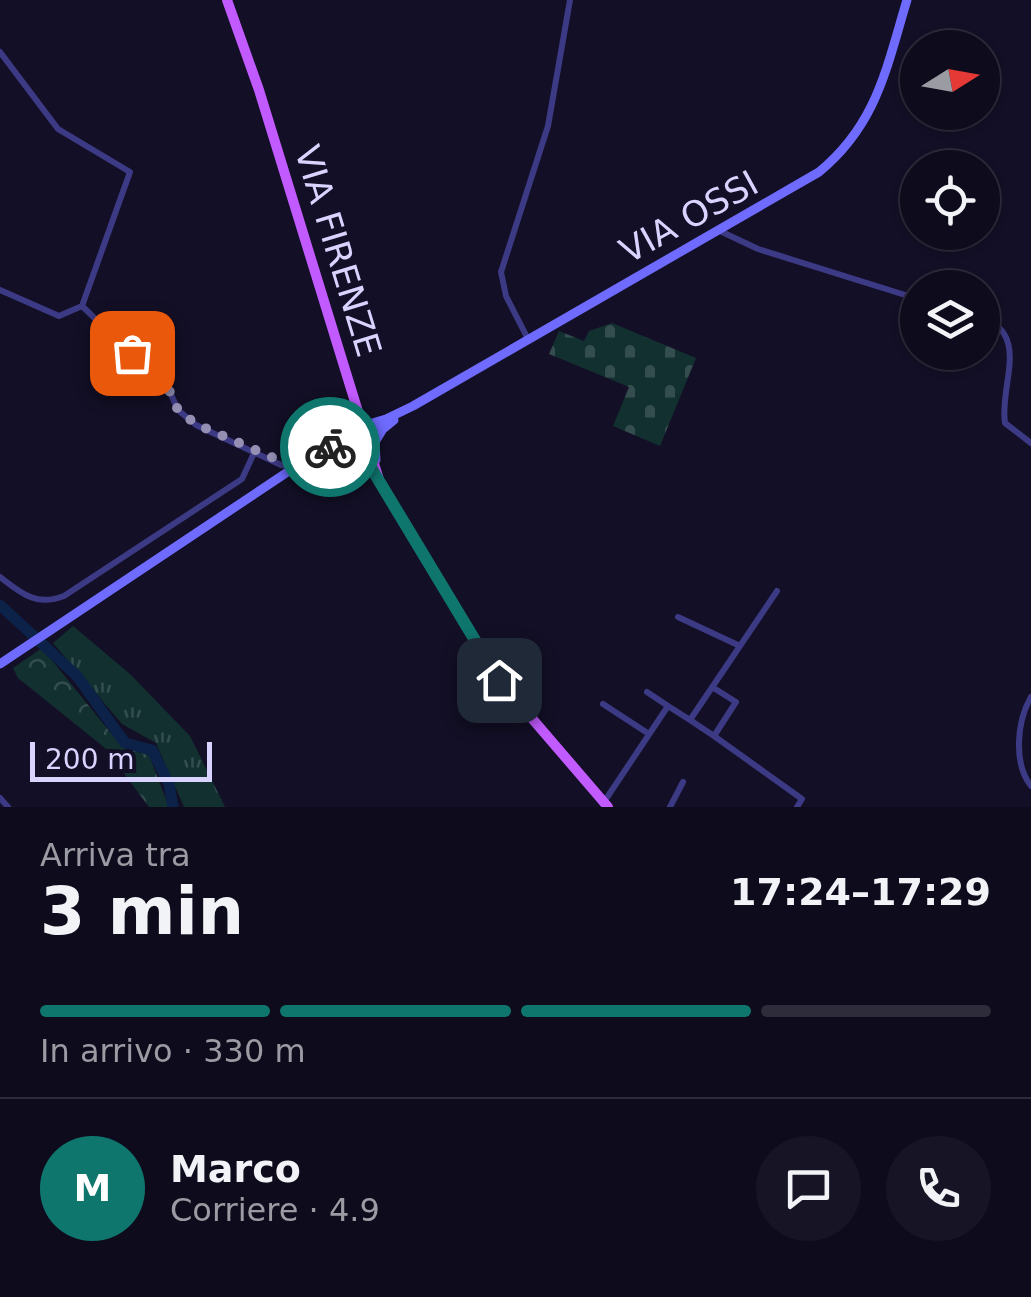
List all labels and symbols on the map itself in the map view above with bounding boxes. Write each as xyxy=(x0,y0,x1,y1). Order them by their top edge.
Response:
north arrow xyxy=(900,30,1000,130)
street label: VIA FIRENZE xyxy=(287,141,389,361)
street label: VIA OSSI xyxy=(613,163,765,271)
pin xyxy=(90,311,175,396)
courier xyxy=(280,397,380,497)
pin xyxy=(457,638,542,723)
scale bar xyxy=(30,737,212,781)

